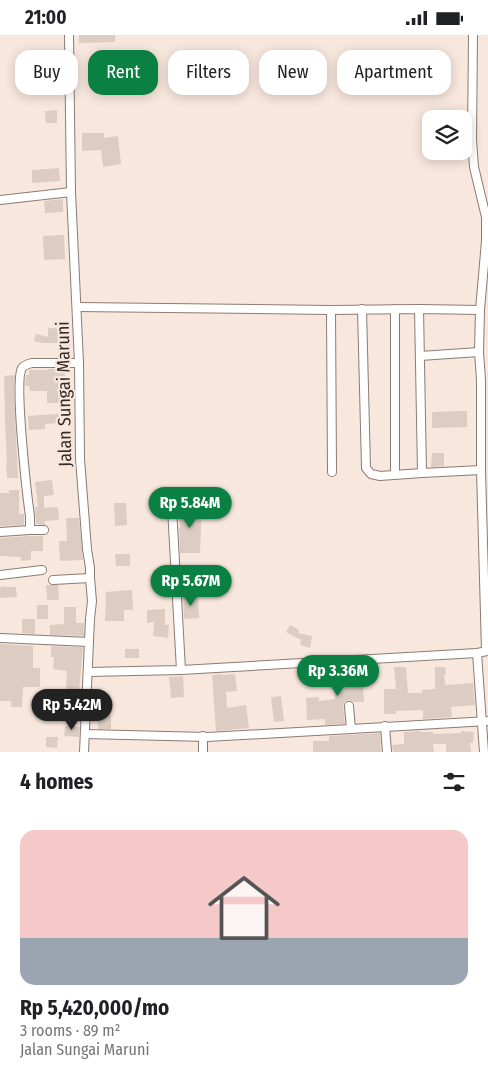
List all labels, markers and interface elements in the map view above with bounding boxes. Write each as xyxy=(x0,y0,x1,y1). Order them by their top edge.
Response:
text: 21:00 xyxy=(25,6,67,29)
chip: Buy xyxy=(15,50,78,95)
chip: Rent xyxy=(88,50,158,95)
chip: Filters xyxy=(168,50,249,95)
chip: New xyxy=(259,50,327,95)
chip: Apartment xyxy=(337,50,451,95)
map controls xyxy=(422,110,472,160)
button: layers xyxy=(422,110,472,160)
street label: Jalan Sungai Maruni xyxy=(52,321,76,467)
pin: Rp 5.84M xyxy=(138,487,242,529)
text: Rp 5.84M xyxy=(160,493,220,512)
pin: Rp 5.67M xyxy=(139,565,243,607)
text: Rp 5.67M xyxy=(162,571,220,590)
pin: Rp 3.36M xyxy=(286,655,390,697)
text: Rp 3.36M xyxy=(308,661,368,680)
pin: Rp 5.42M xyxy=(20,689,124,731)
text: Rp 5.42M xyxy=(42,695,102,714)
icon: filters xyxy=(440,768,468,796)
text: 4 homes xyxy=(20,769,93,795)
icon: home xyxy=(199,863,289,953)
text: Rp 5,420,000/mo xyxy=(20,995,169,1021)
text: 3 rooms · 89 m² xyxy=(20,1021,120,1040)
text: Jalan Sungai Maruni xyxy=(20,1040,149,1059)

